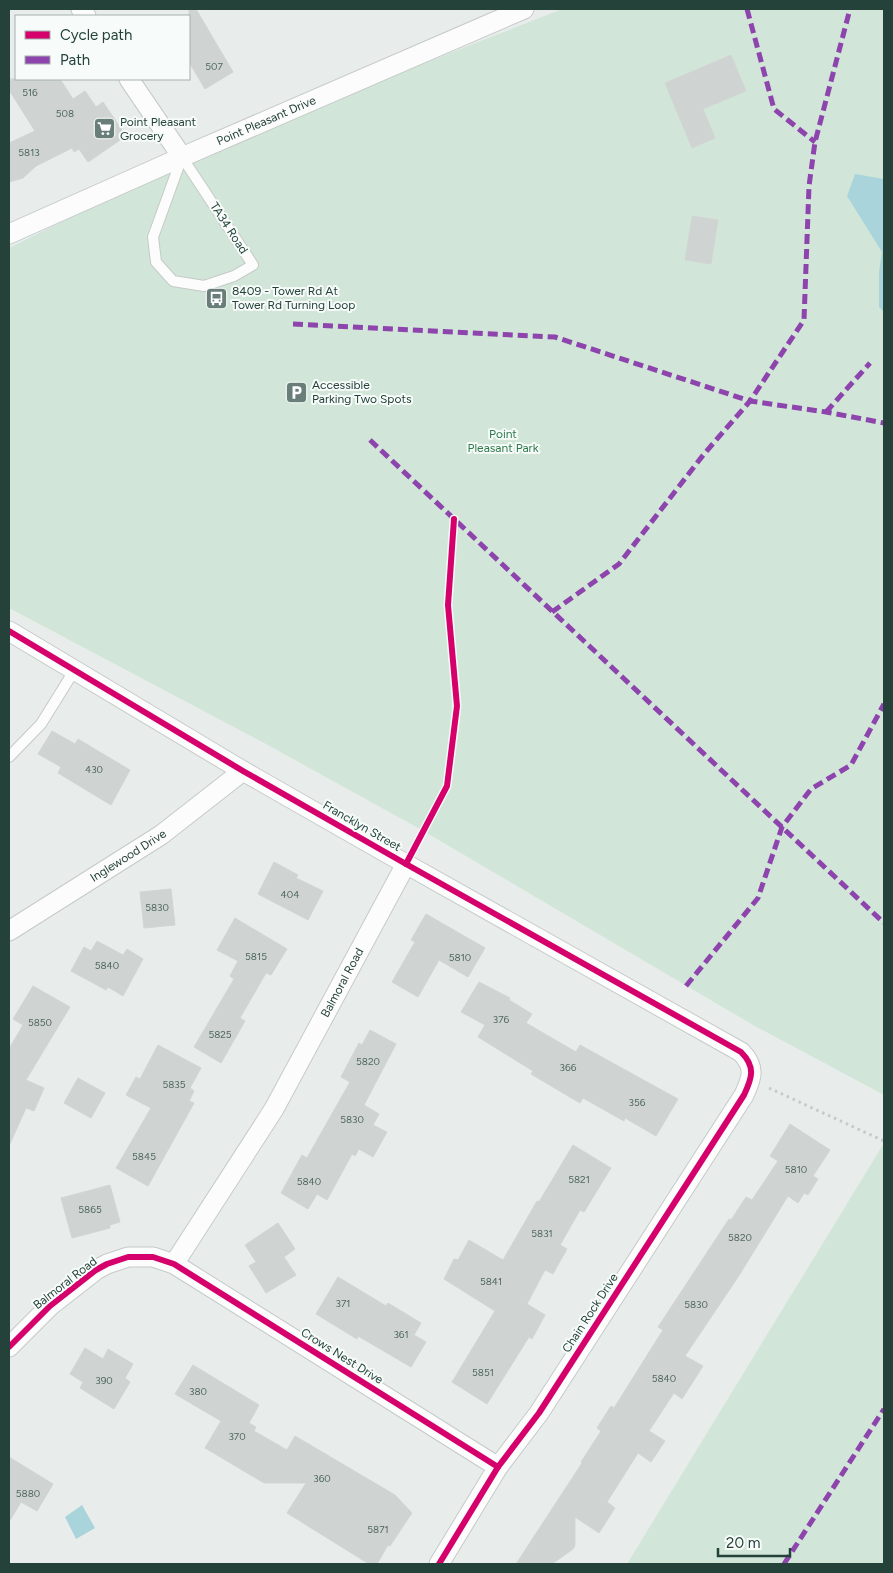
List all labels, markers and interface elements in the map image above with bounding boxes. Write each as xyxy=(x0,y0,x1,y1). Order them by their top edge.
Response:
legend xyxy=(15,15,190,80)
text: Cycle path xyxy=(60,26,132,44)
text: Path xyxy=(60,51,90,69)
house number: 507 xyxy=(205,60,223,73)
house number: 516 xyxy=(22,86,38,99)
street label: Point Pleasant Drive xyxy=(214,93,318,148)
house number: 508 xyxy=(56,107,74,120)
place label: Point Pleasant Grocery xyxy=(120,115,196,143)
supermarket icon: Point Pleasant Grocery xyxy=(92,117,116,141)
house number: 5813 xyxy=(18,146,40,159)
street label: TA34 Road xyxy=(207,200,251,256)
place label: 8409 - Tower Rd At Tower Rd Turning Loop xyxy=(232,284,355,312)
bus stop icon: 8409 - Tower Rd At Tower Rd Turning Loop xyxy=(204,286,228,310)
place label: Accessible Parking Two Spots xyxy=(312,378,412,406)
parking icon: Accessible Parking Two Spots xyxy=(284,380,308,404)
park label: Point Pleasant Park xyxy=(468,427,539,455)
house number: 430 xyxy=(85,763,103,776)
street label: Francklyn Street xyxy=(320,798,404,854)
street label: Inglewood Drive xyxy=(88,826,169,885)
house number: 404 xyxy=(281,888,299,901)
house number: 5830 xyxy=(145,901,169,914)
street label: Balmoral Road xyxy=(318,946,366,1020)
house number: 5815 xyxy=(245,950,267,963)
house number: 5810 xyxy=(449,951,471,964)
house number: 5840 xyxy=(95,959,119,972)
house number: 376 xyxy=(493,1013,510,1026)
house number: 5850 xyxy=(28,1016,52,1029)
house number: 5825 xyxy=(208,1028,232,1041)
house number: 5820 xyxy=(356,1055,380,1068)
house number: 366 xyxy=(560,1061,577,1074)
house number: 5835 xyxy=(162,1078,186,1091)
house number: 356 xyxy=(629,1096,646,1109)
house number: 5830 xyxy=(340,1113,364,1126)
house number: 5845 xyxy=(132,1150,156,1163)
house number: 5810 xyxy=(785,1163,807,1176)
house number: 5821 xyxy=(568,1173,590,1186)
house number: 5840 xyxy=(297,1175,321,1188)
house number: 5865 xyxy=(78,1203,102,1216)
house number: 5831 xyxy=(531,1227,553,1240)
house number: 5820 xyxy=(728,1231,752,1244)
street label: Balmoral Road xyxy=(30,1254,100,1312)
street label: Chain Rock Drive xyxy=(559,1270,621,1355)
house number: 5841 xyxy=(480,1275,502,1288)
house number: 371 xyxy=(336,1297,350,1310)
house number: 5830 xyxy=(684,1298,708,1311)
street label: Crows Nest Drive xyxy=(298,1325,386,1387)
house number: 361 xyxy=(393,1328,409,1341)
house number: 5851 xyxy=(472,1366,494,1379)
house number: 5840 xyxy=(652,1372,676,1385)
house number: 390 xyxy=(95,1374,113,1387)
house number: 380 xyxy=(189,1385,207,1398)
house number: 370 xyxy=(228,1430,246,1443)
house number: 360 xyxy=(313,1472,331,1485)
house number: 5880 xyxy=(16,1487,40,1500)
house number: 5871 xyxy=(367,1523,389,1536)
scale bar xyxy=(718,1526,790,1558)
text: 20 m xyxy=(726,1534,760,1552)

